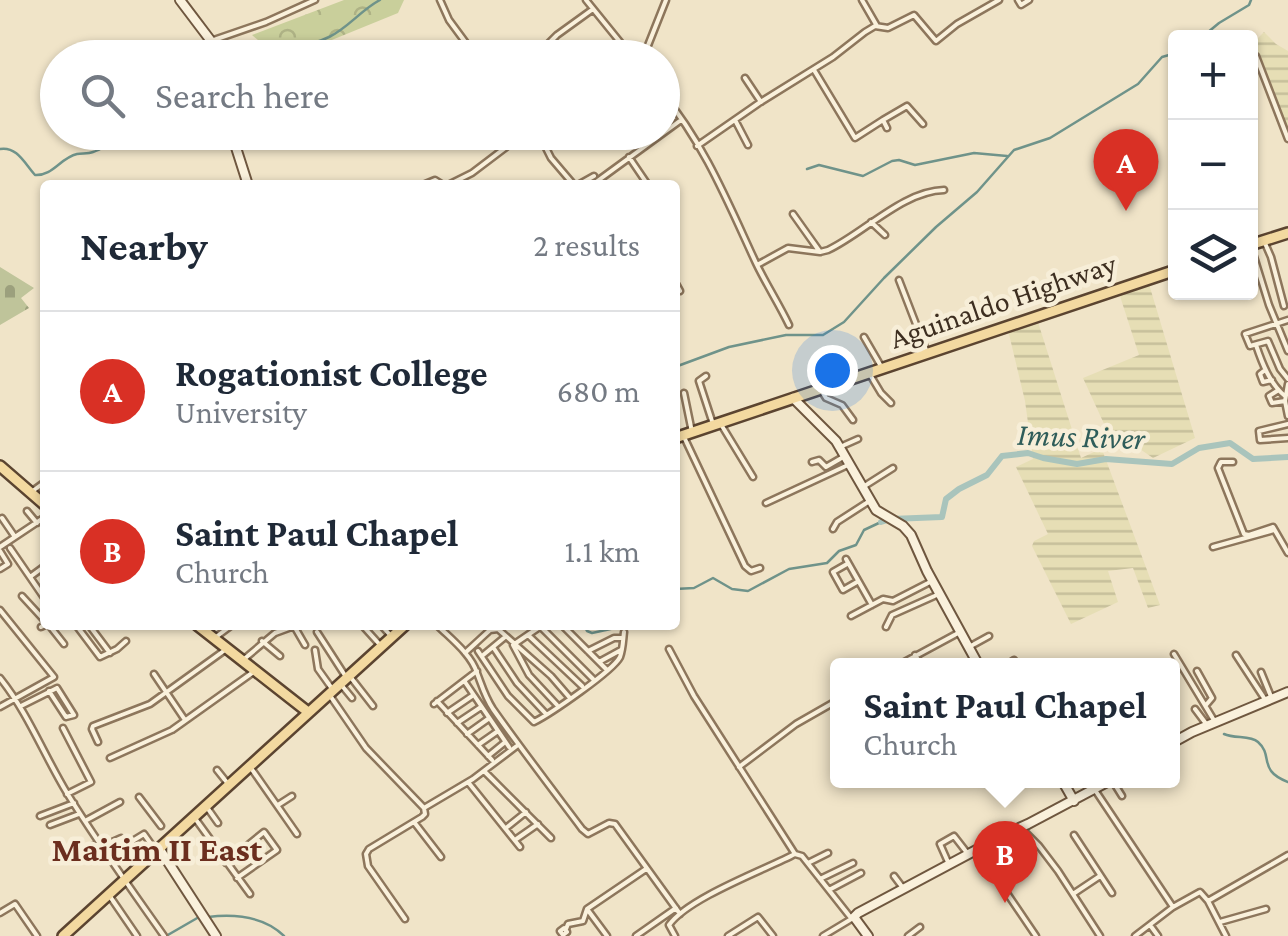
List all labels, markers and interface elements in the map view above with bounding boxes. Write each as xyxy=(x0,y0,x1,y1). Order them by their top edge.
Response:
map controls xyxy=(1168,30,1258,300)
button: + xyxy=(1168,30,1258,120)
search box xyxy=(40,40,680,150)
icon: search xyxy=(75,68,130,123)
text: Search here xyxy=(155,74,329,116)
button: − xyxy=(1168,120,1258,210)
pin: A xyxy=(1094,128,1158,211)
button: layers xyxy=(1168,210,1258,300)
text: Nearby xyxy=(80,222,208,269)
text: 2 results xyxy=(533,227,640,263)
street label: Aguinaldo Highway xyxy=(885,246,1121,356)
your location xyxy=(807,345,858,396)
text: Rogationist College xyxy=(175,352,488,394)
text: A xyxy=(103,373,122,409)
text: 680 m xyxy=(557,373,640,409)
text: University xyxy=(175,394,307,430)
water label: Imus River xyxy=(1017,416,1146,456)
text: Saint Paul Chapel xyxy=(175,512,458,554)
text: B xyxy=(103,533,122,569)
text: 1.1 km xyxy=(564,533,640,569)
text: Church xyxy=(175,554,269,590)
popup xyxy=(830,658,1180,788)
text: Saint Paul Chapel xyxy=(863,684,1147,726)
text: Church xyxy=(863,726,957,762)
pin: B xyxy=(972,820,1038,903)
district label: Maitim II East xyxy=(52,830,263,869)

